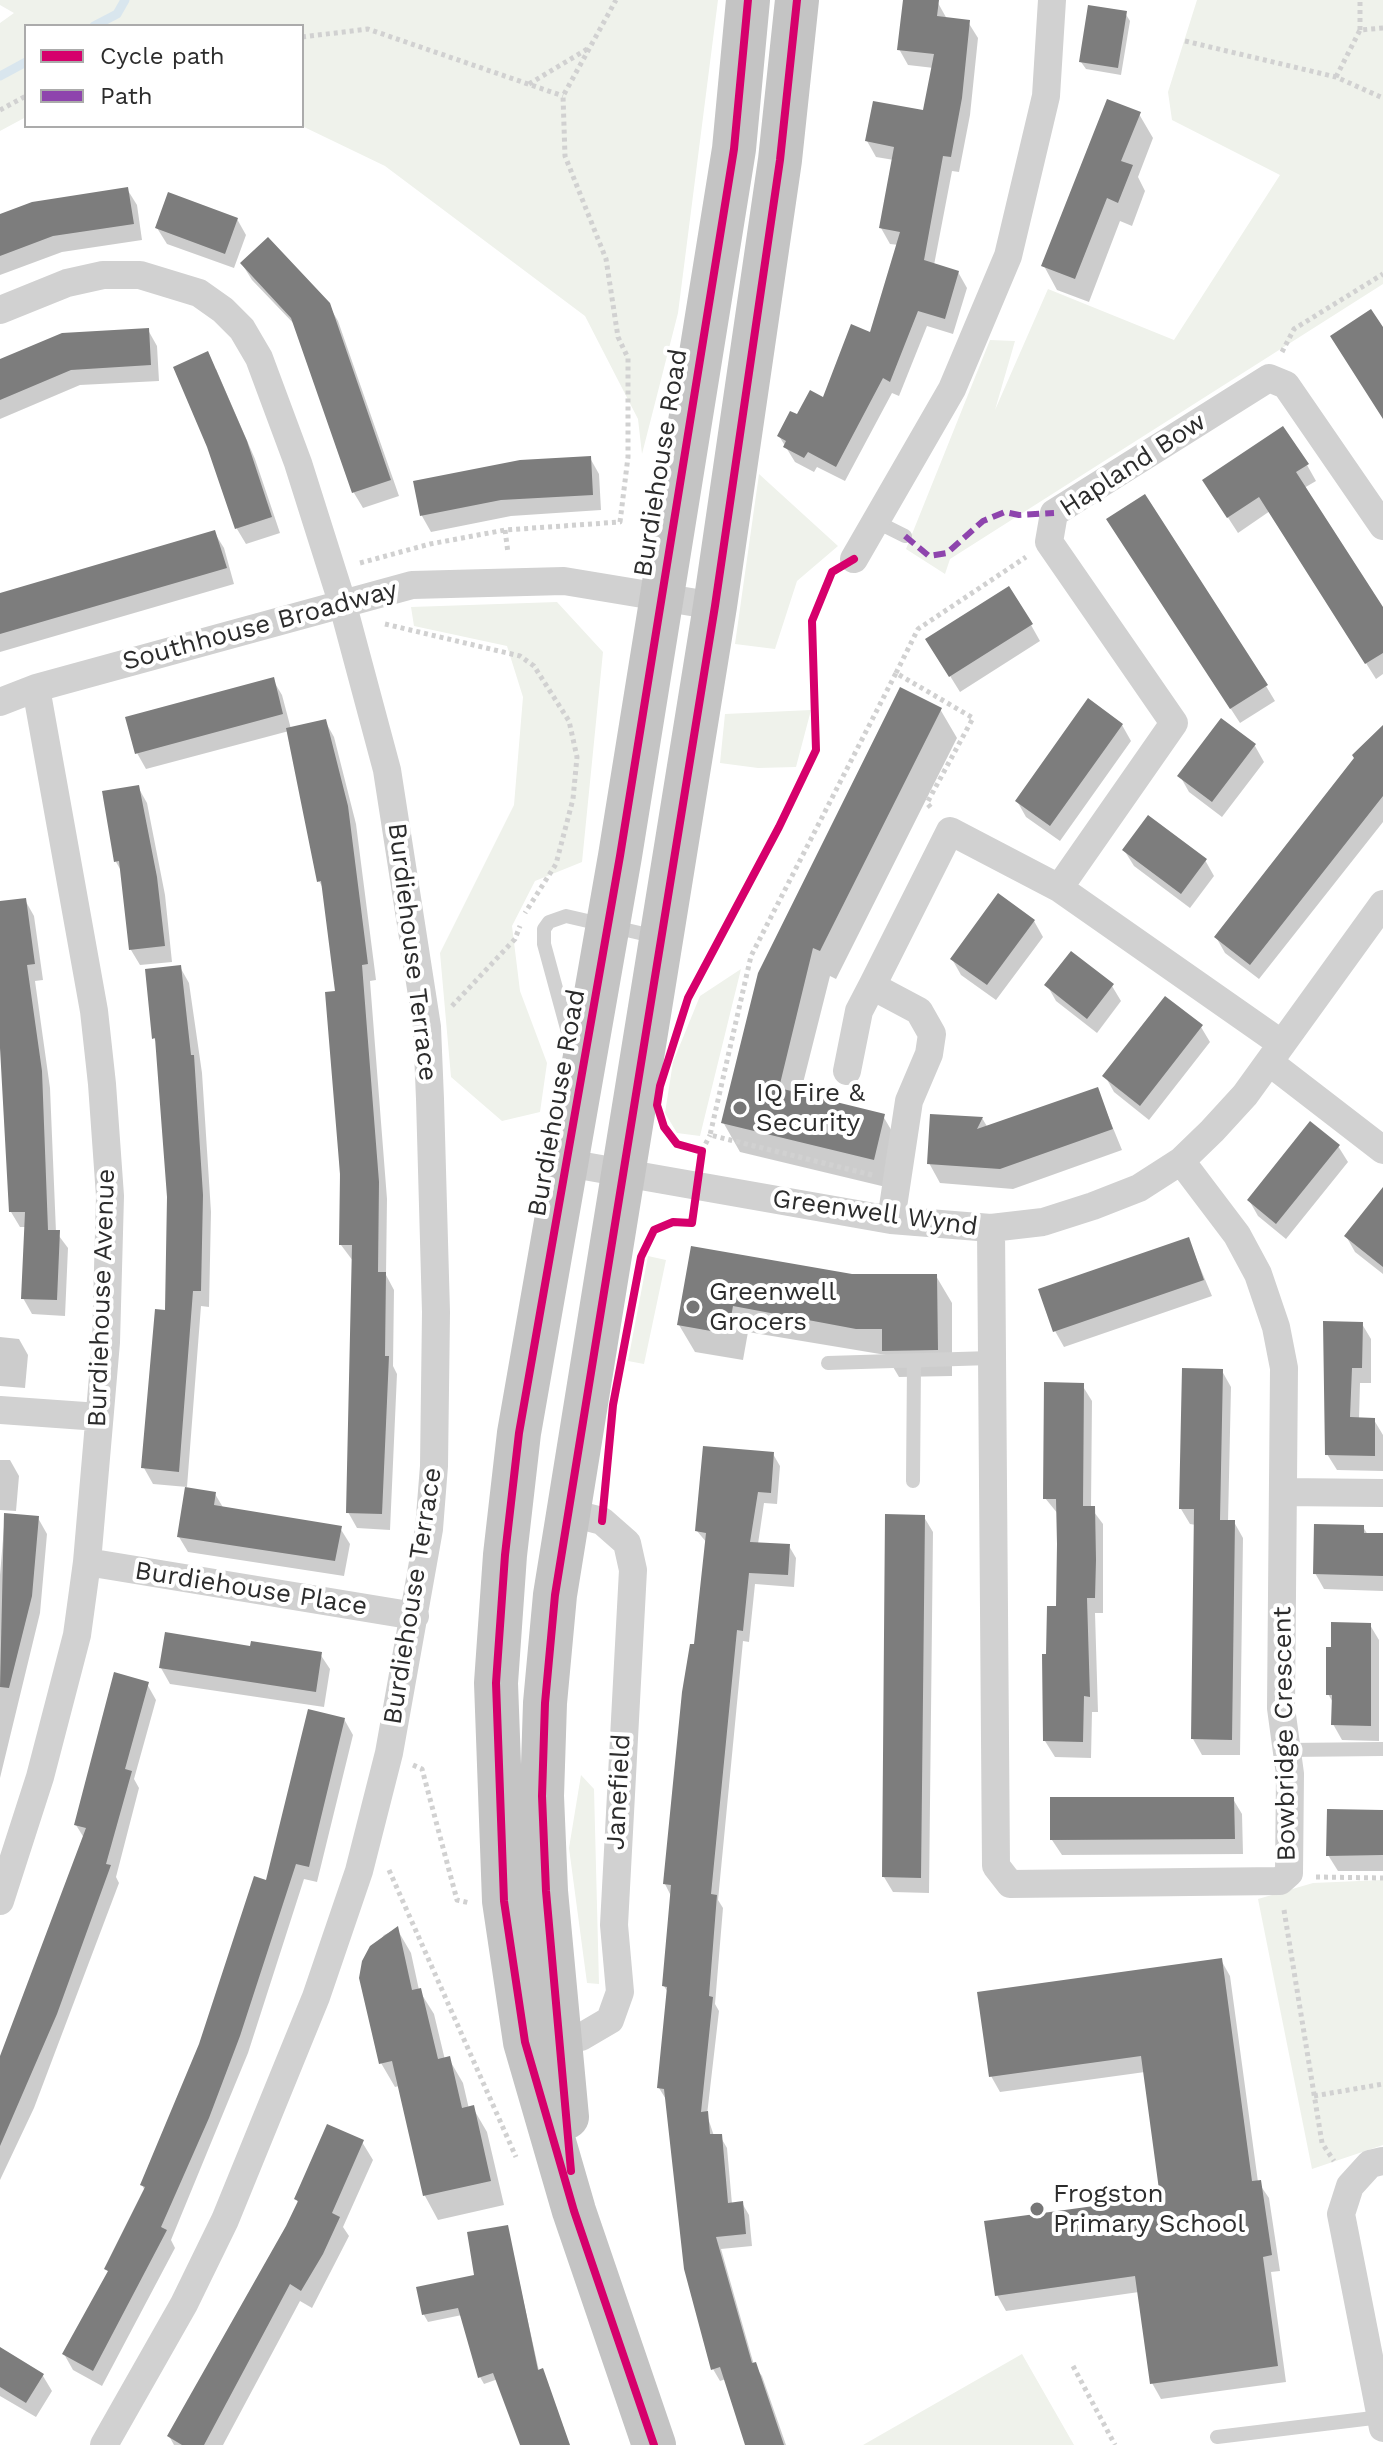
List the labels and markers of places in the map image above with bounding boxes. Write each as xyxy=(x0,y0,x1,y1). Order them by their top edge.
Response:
place label: IQ Fire & Security xyxy=(756,1077,865,1138)
marker: IQ Fire & Security xyxy=(731,1099,749,1117)
place label: Greenwell Grocers xyxy=(709,1276,836,1338)
marker: Greenwell Grocers xyxy=(684,1298,702,1316)
place label: Frogston Primary School xyxy=(1053,2178,1245,2240)
marker: Frogston Primary School xyxy=(1028,2200,1046,2218)

